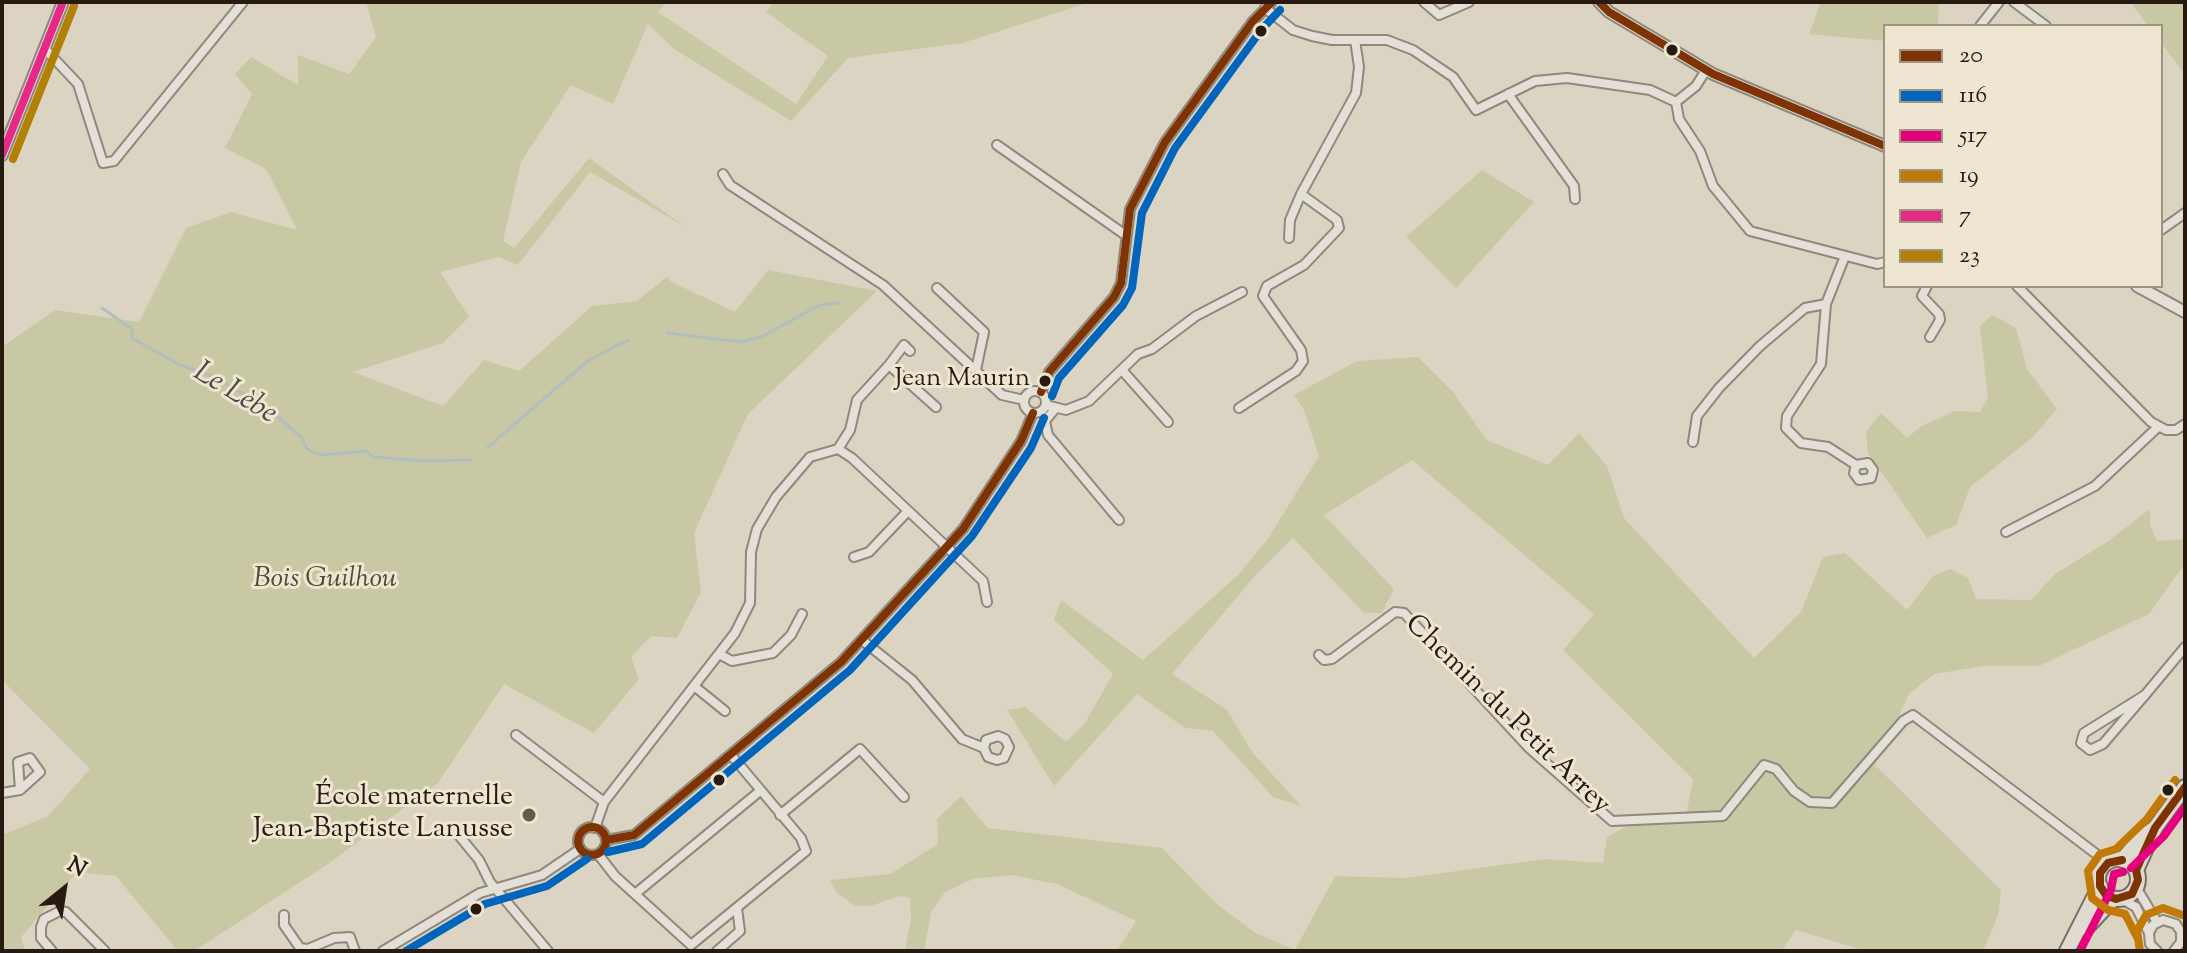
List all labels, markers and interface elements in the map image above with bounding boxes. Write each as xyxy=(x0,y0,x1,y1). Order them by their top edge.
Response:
unlabelled marker xyxy=(1253,23,1269,39)
legend xyxy=(1883,24,2163,288)
text: 20 xyxy=(1959,39,1983,73)
unlabelled marker xyxy=(1664,42,1680,58)
text: 116 xyxy=(1959,79,1987,113)
text: 517 xyxy=(1959,119,1987,153)
text: 19 xyxy=(1959,159,1979,193)
text: 7 xyxy=(1959,199,1971,233)
text: 23 xyxy=(1959,239,1980,273)
water label: Le Lèbe xyxy=(185,356,283,434)
place label: Jean Maurin xyxy=(894,365,1030,397)
marker: Jean Maurin xyxy=(1037,373,1053,389)
park label: Bois Guilhou xyxy=(253,564,397,598)
street label: Chemin du Petit Arrey xyxy=(1396,609,1616,823)
unlabelled marker xyxy=(711,772,727,788)
place label: École maternelle Jean-Baptiste Lanusse xyxy=(253,782,513,848)
unlabelled marker xyxy=(2160,782,2176,798)
marker: École maternelle Jean-Baptiste Lanusse xyxy=(520,806,538,824)
north arrow xyxy=(24,849,104,929)
text: N xyxy=(60,850,92,886)
unlabelled marker xyxy=(468,901,484,917)

